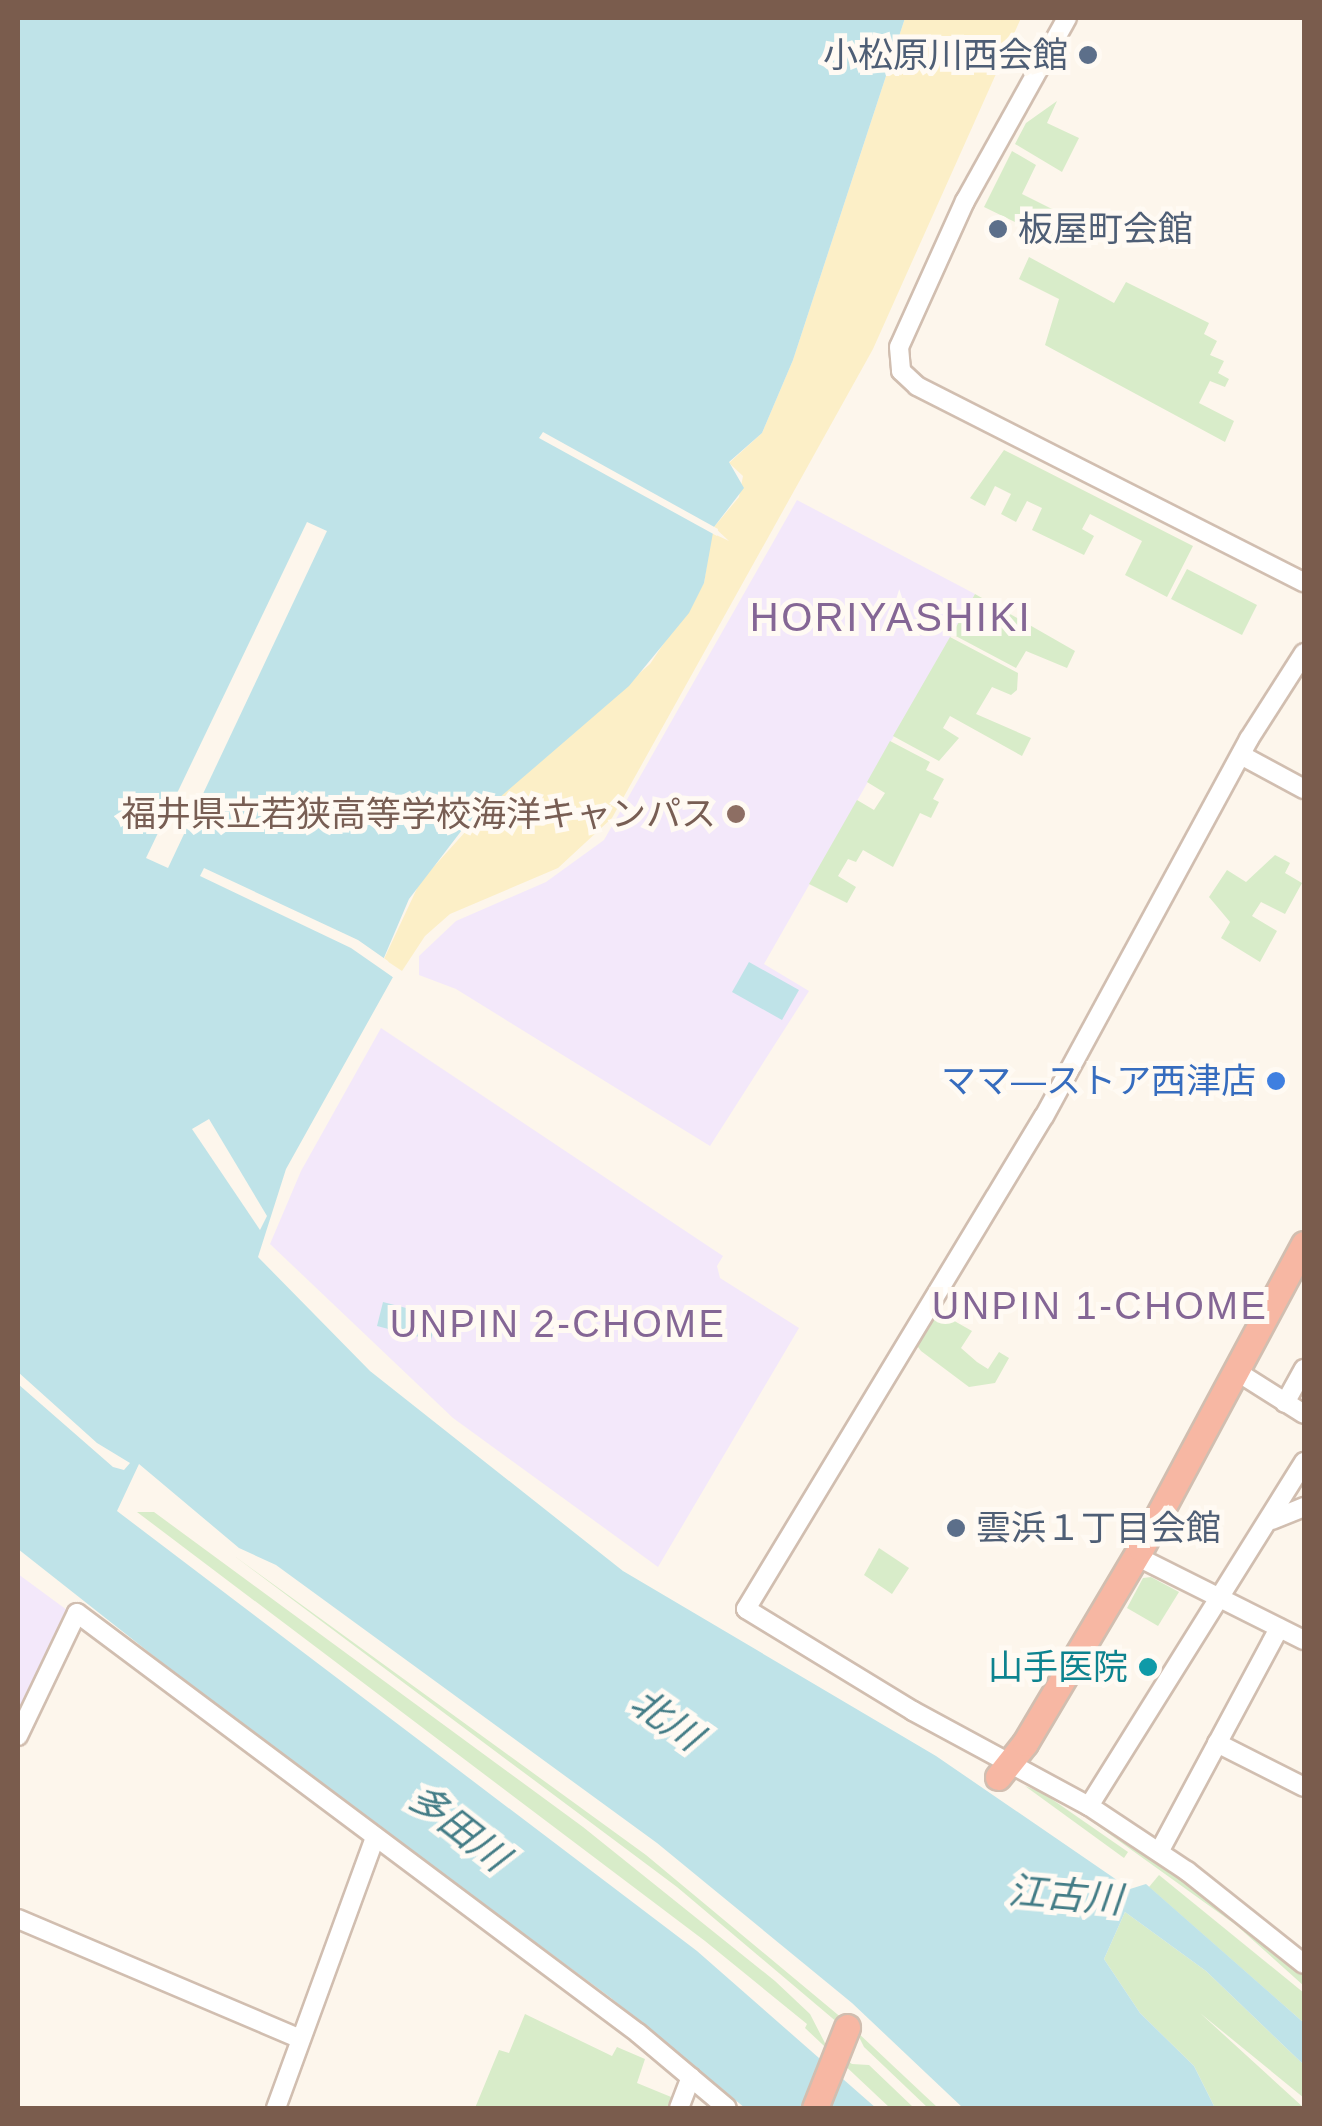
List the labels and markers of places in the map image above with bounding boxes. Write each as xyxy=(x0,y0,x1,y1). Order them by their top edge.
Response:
place label: 小松原川西会館 xyxy=(823,34,1068,76)
marker: 小松原川西会館 xyxy=(1077,44,1099,66)
place label: 板屋町会館 xyxy=(1018,208,1193,250)
marker: 板屋町会館 xyxy=(987,218,1009,240)
place label: 福井県立若狭高等学校海洋キャンパス xyxy=(121,793,716,835)
marker: 福井県立若狭高等学校海洋キャンパス xyxy=(725,803,747,825)
place label: ママ―ストア西津店 xyxy=(941,1060,1256,1102)
marker: ママ―ストア西津店 xyxy=(1265,1070,1287,1092)
place label: 雲浜１丁目会館 xyxy=(976,1507,1221,1549)
marker: 雲浜１丁目会館 xyxy=(945,1517,967,1539)
place label: 山手医院 xyxy=(988,1646,1128,1688)
marker: 山手医院 xyxy=(1137,1656,1159,1678)

